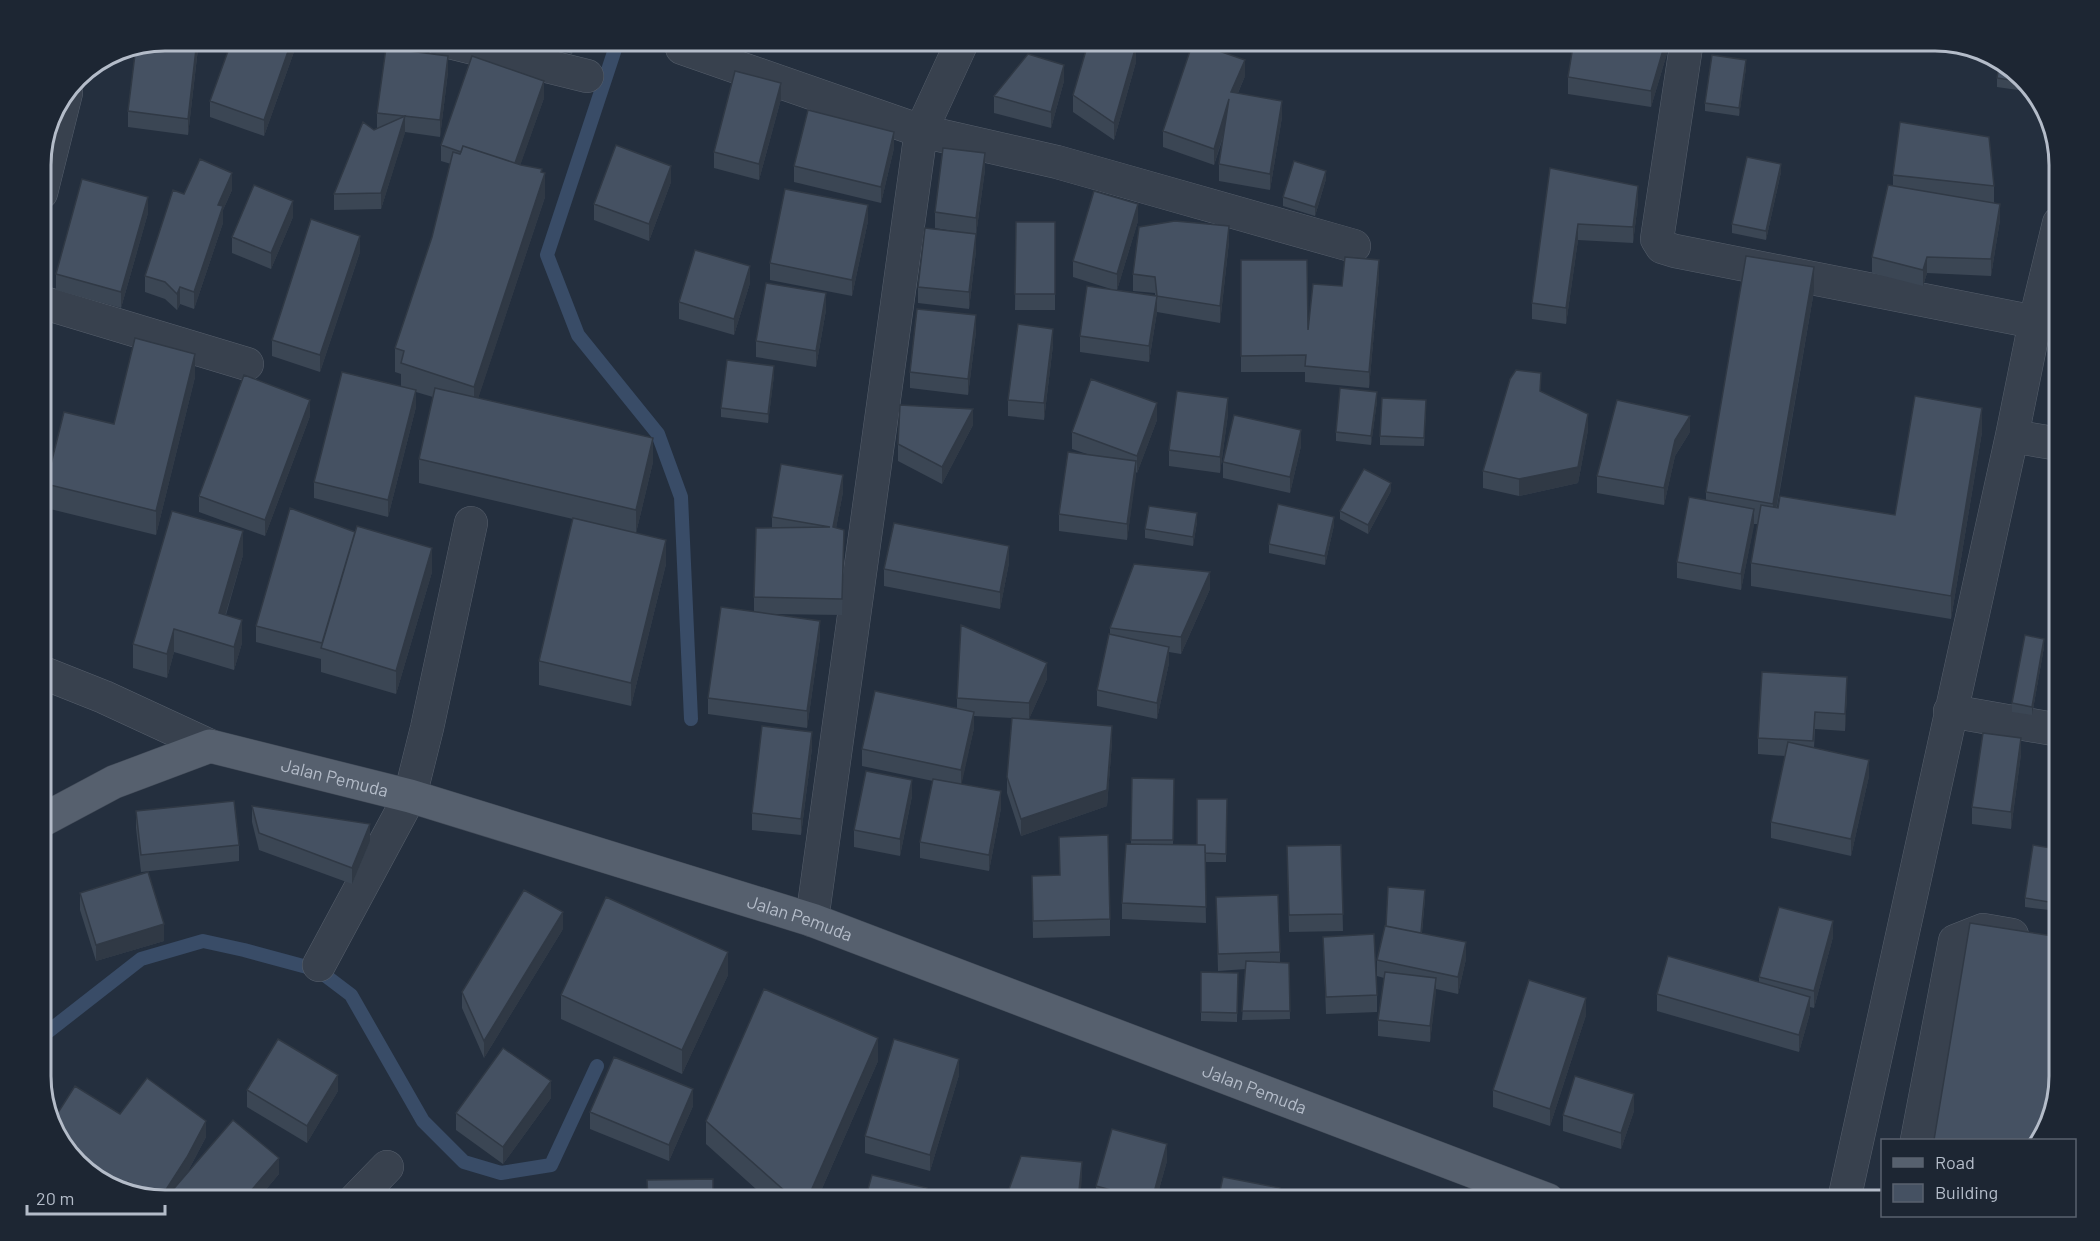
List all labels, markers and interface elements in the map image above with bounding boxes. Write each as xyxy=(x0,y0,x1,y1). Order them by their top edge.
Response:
street label: Jalan Pemuda xyxy=(279,753,391,801)
street label: Jalan Pemuda xyxy=(745,890,856,945)
street label: Jalan Pemuda xyxy=(1200,1059,1310,1118)
legend xyxy=(1881,1139,2076,1217)
text: Road xyxy=(1935,1151,1975,1173)
scale bar xyxy=(27,1178,165,1216)
text: Building xyxy=(1935,1181,1998,1203)
text: 20 m xyxy=(36,1187,74,1209)

